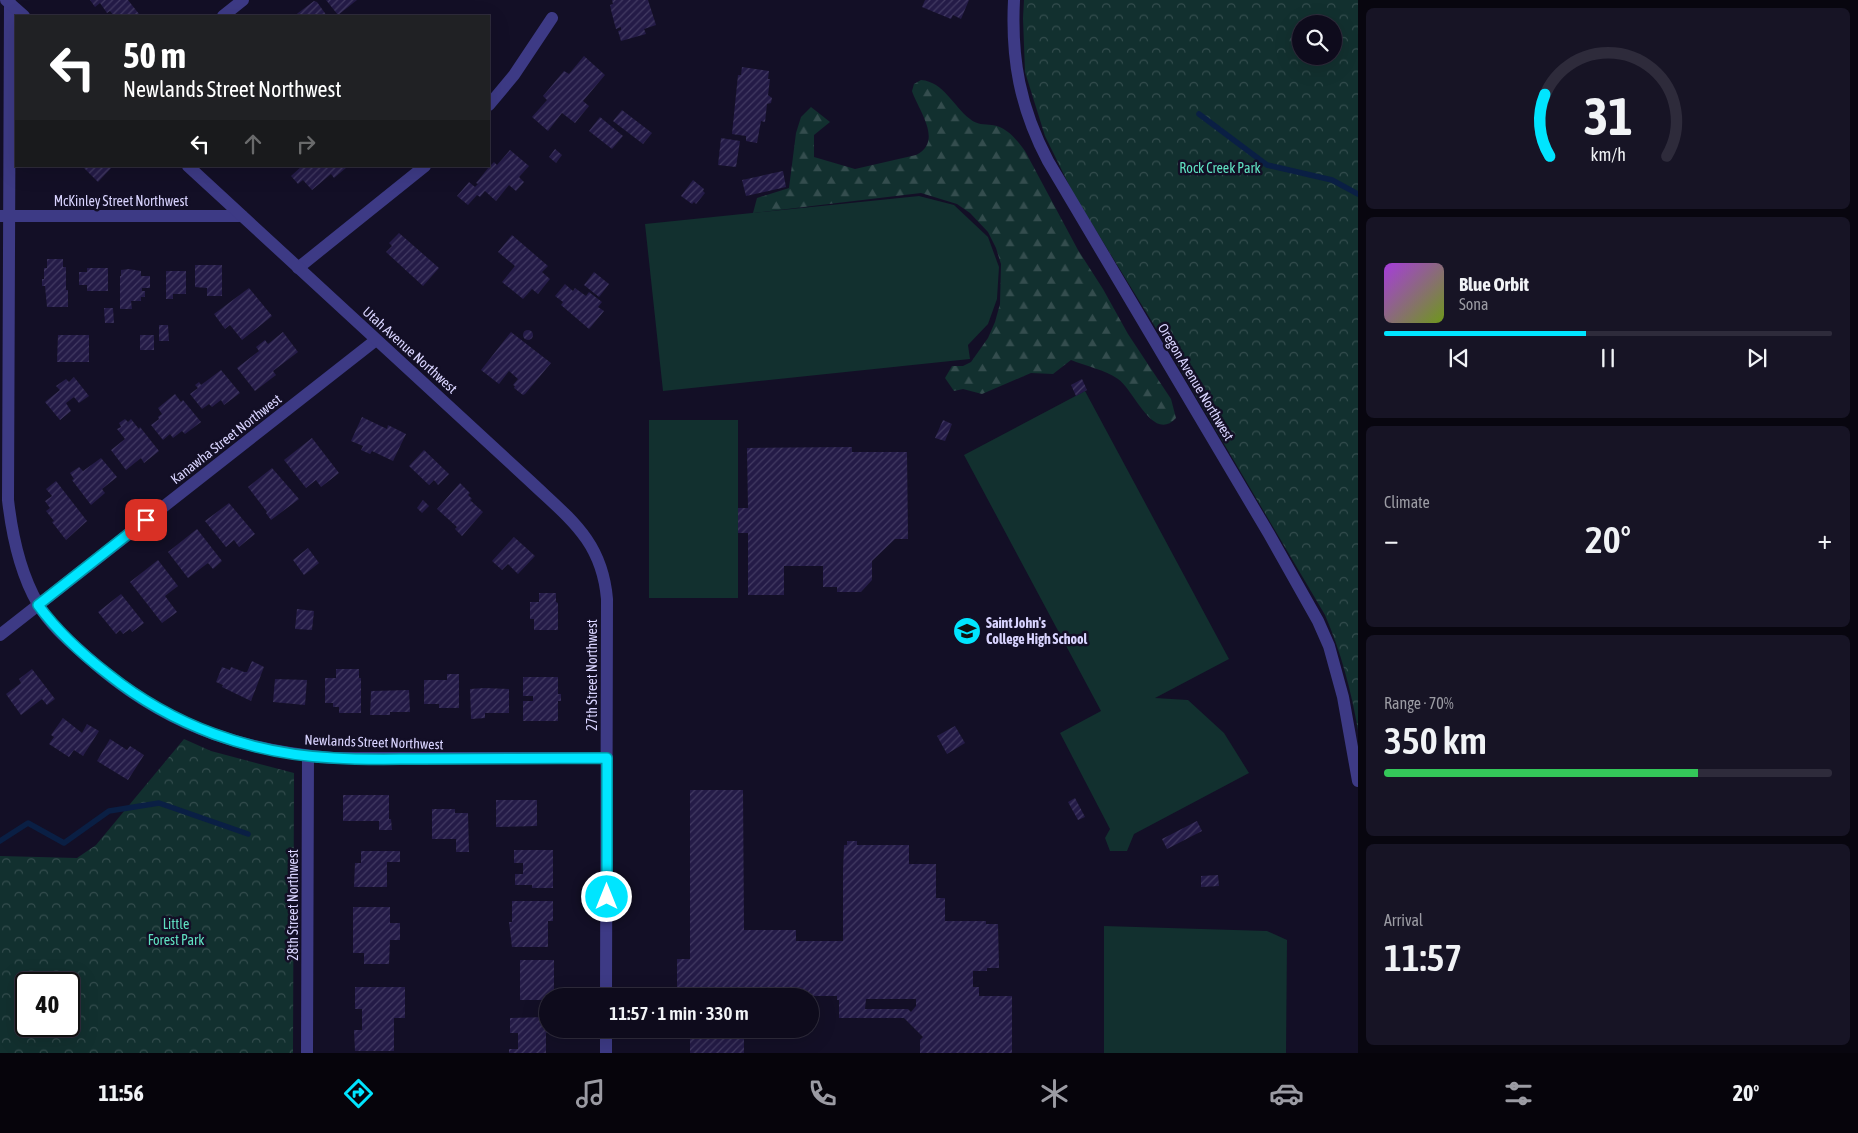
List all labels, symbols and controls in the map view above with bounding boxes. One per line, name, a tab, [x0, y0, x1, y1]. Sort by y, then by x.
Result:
map controls	[1292, 15, 1342, 65]
button: search	[1292, 15, 1342, 65]
icon: left	[40, 35, 105, 100]
text: 50 m	[123, 35, 186, 75]
text: Newlands Street Northwest	[123, 76, 342, 102]
text: 31	[1584, 86, 1632, 146]
icon: left	[186, 130, 214, 158]
icon: ahead	[239, 130, 267, 158]
icon: right	[292, 130, 320, 158]
text: km/h	[1590, 144, 1626, 165]
park label: Rock Creek Park	[1179, 160, 1261, 176]
street label: McKinley Street Northwest	[54, 193, 188, 209]
text: Blue Orbit	[1459, 273, 1529, 295]
text: Sona	[1459, 295, 1488, 313]
street label: Utah Avenue Northwest	[360, 303, 460, 397]
street label: Oregon Avenue Northwest	[1155, 321, 1237, 443]
icon: previous	[1445, 344, 1473, 372]
icon: pause	[1594, 344, 1622, 372]
icon: next	[1743, 344, 1771, 372]
street label: Kanawha Street Northwest	[168, 391, 284, 487]
text: Climate	[1384, 493, 1430, 511]
pin	[125, 499, 167, 541]
icon: arrive	[132, 506, 160, 534]
text: 20°	[1585, 518, 1631, 561]
text: −	[1384, 523, 1399, 555]
text: +	[1817, 523, 1832, 555]
place label: Saint John's College High School	[986, 615, 1088, 647]
school or university icon: Saint John's College High School	[952, 616, 982, 646]
street label: 27th Street Northwest	[584, 619, 600, 731]
text: Range · 70%	[1384, 694, 1454, 712]
text: 350 km	[1384, 719, 1487, 762]
street label: Newlands Street Northwest	[304, 732, 444, 752]
street label: 28th Street Northwest	[285, 849, 301, 961]
position arrow	[580, 870, 632, 922]
text: Arrival	[1384, 911, 1423, 929]
park label: Little Forest Park	[148, 916, 204, 948]
text: 11:57	[1384, 936, 1462, 979]
speed limit sign: 40	[15, 972, 80, 1037]
text: 11:57 · 1 min · 330 m	[609, 1002, 749, 1024]
icon: directions	[341, 1076, 376, 1111]
icon: music	[573, 1076, 608, 1111]
icon: phone	[805, 1076, 840, 1111]
icon: climate	[1037, 1076, 1072, 1111]
icon: car	[1269, 1076, 1304, 1111]
icon: filters	[1501, 1076, 1536, 1111]
text: 11:56	[98, 1080, 144, 1106]
text: 20°	[1733, 1080, 1759, 1106]

